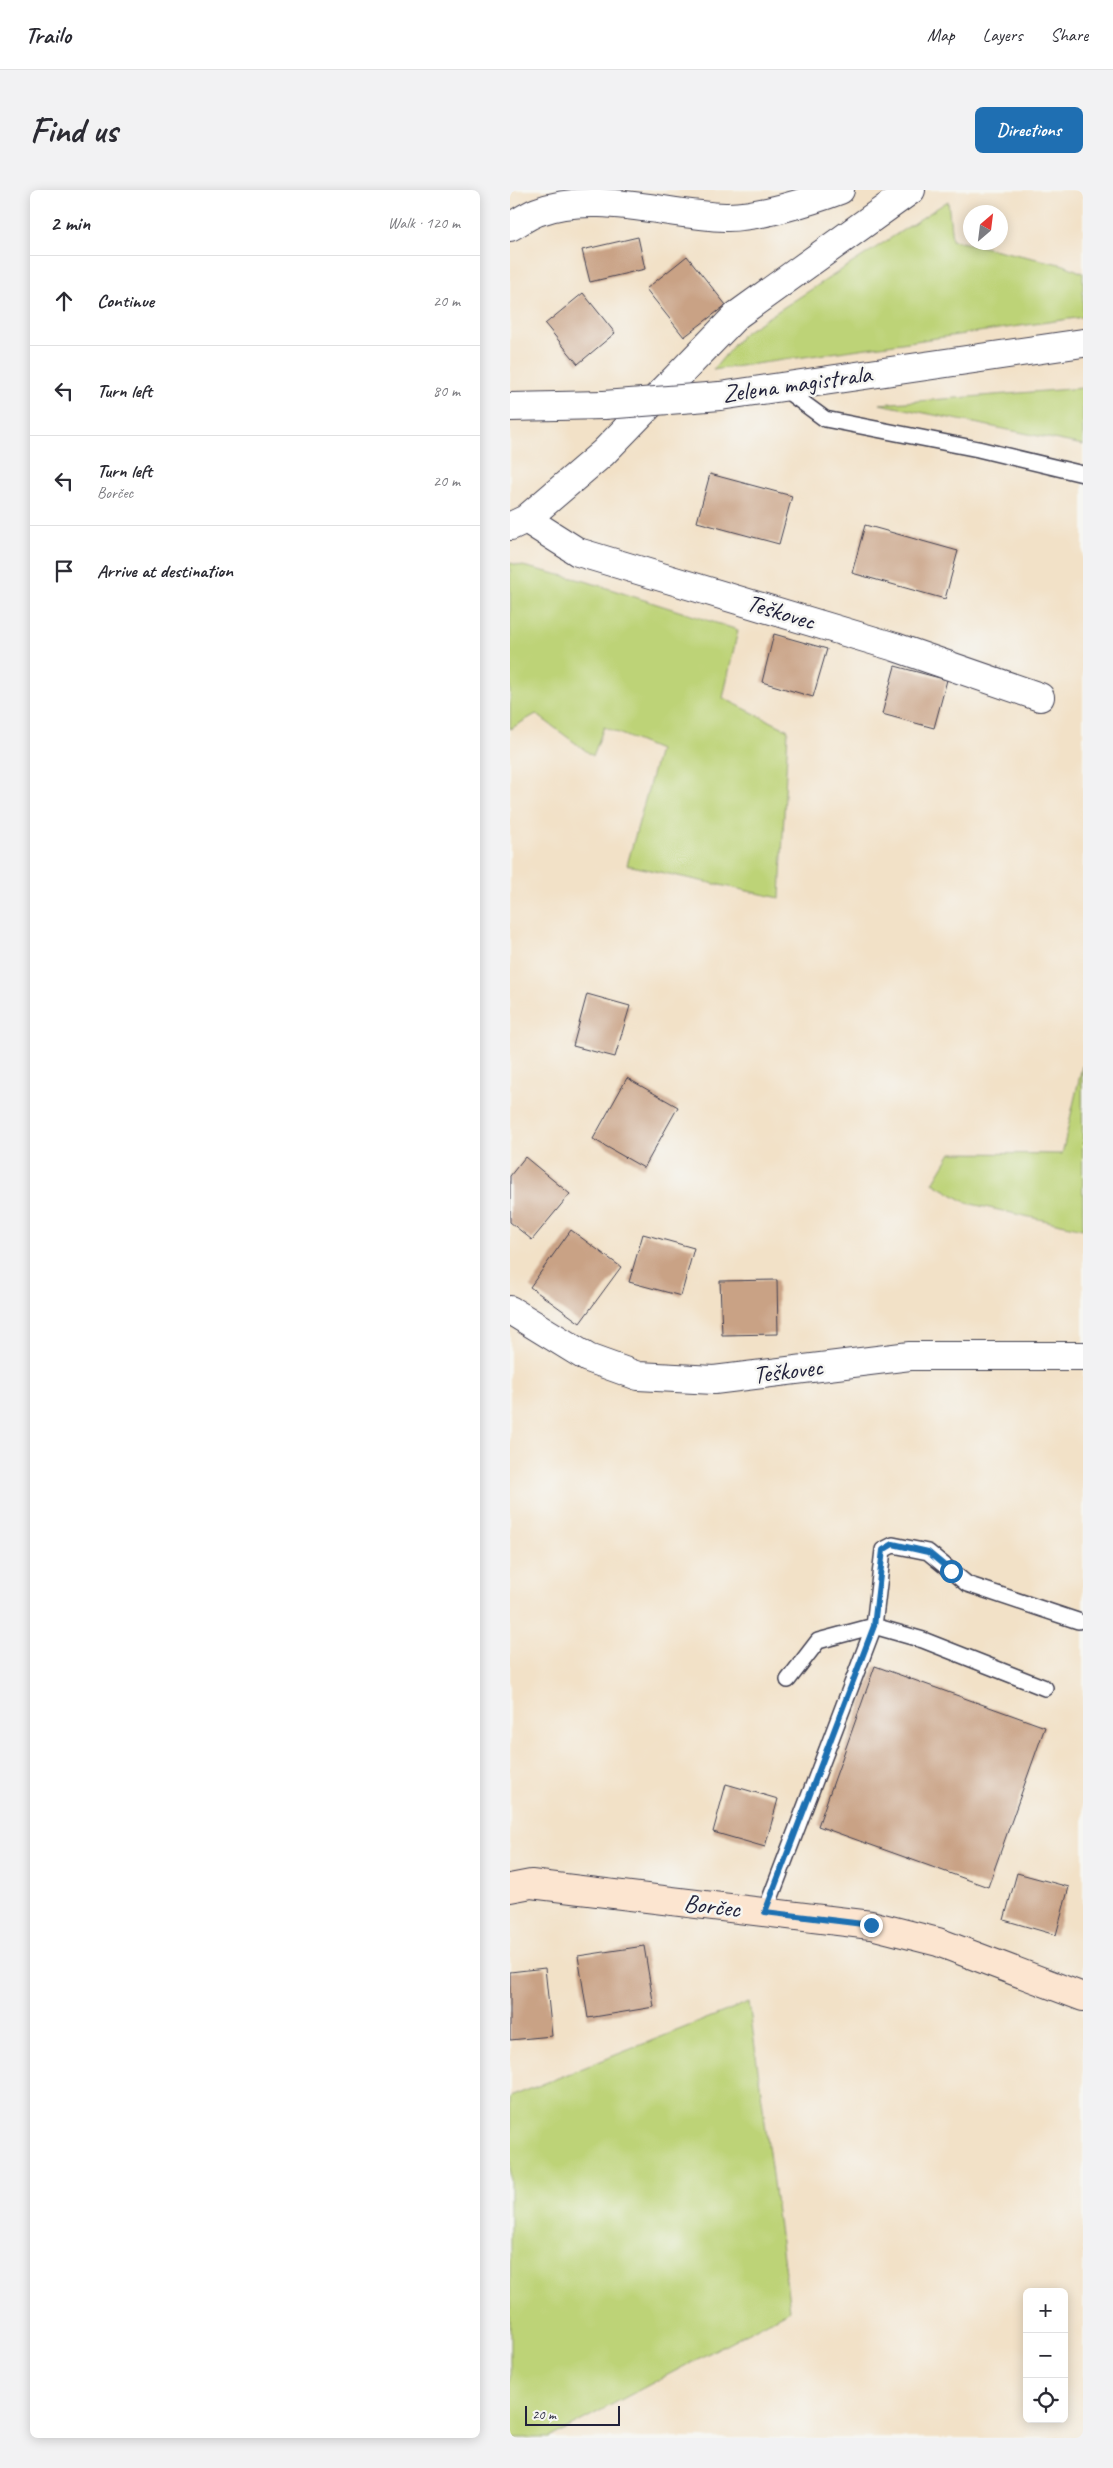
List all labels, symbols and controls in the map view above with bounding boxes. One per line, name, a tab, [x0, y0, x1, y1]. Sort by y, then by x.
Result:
text: Trailo	[25, 20, 71, 50]
text: Map	[927, 24, 955, 46]
text: Layers	[983, 24, 1022, 46]
text: Share	[1050, 24, 1088, 46]
button: Directions	[975, 107, 1083, 153]
text: Find us	[30, 108, 117, 153]
north arrow	[963, 205, 1008, 250]
text: 2 min	[50, 210, 90, 236]
text: Walk · 120 m	[388, 213, 460, 233]
icon: ahead	[50, 287, 78, 315]
text: Continue	[97, 289, 154, 313]
text: 20 m	[433, 291, 460, 311]
street label: Zelena magistrala	[720, 357, 876, 410]
icon: left	[50, 377, 78, 405]
text: Turn left	[97, 379, 152, 403]
text: 80 m	[433, 381, 460, 401]
text: Turn left	[97, 459, 152, 483]
icon: left	[50, 467, 78, 495]
text: 20 m	[433, 471, 460, 491]
text: Borčec	[97, 483, 133, 503]
icon: arrive	[50, 557, 78, 585]
text: Arrive at destination	[97, 559, 233, 583]
street label: Teškovec	[743, 586, 820, 638]
street label: Teškovec	[751, 1351, 825, 1391]
route start	[940, 1560, 963, 1583]
street label: Borčec	[682, 1887, 743, 1925]
route end	[860, 1914, 883, 1937]
map controls	[1023, 2288, 1068, 2423]
button: +	[1023, 2288, 1068, 2333]
button: −	[1023, 2333, 1068, 2378]
button: locate	[1023, 2378, 1068, 2423]
scale bar	[525, 2403, 620, 2426]
text: 20 m	[532, 2406, 556, 2423]

